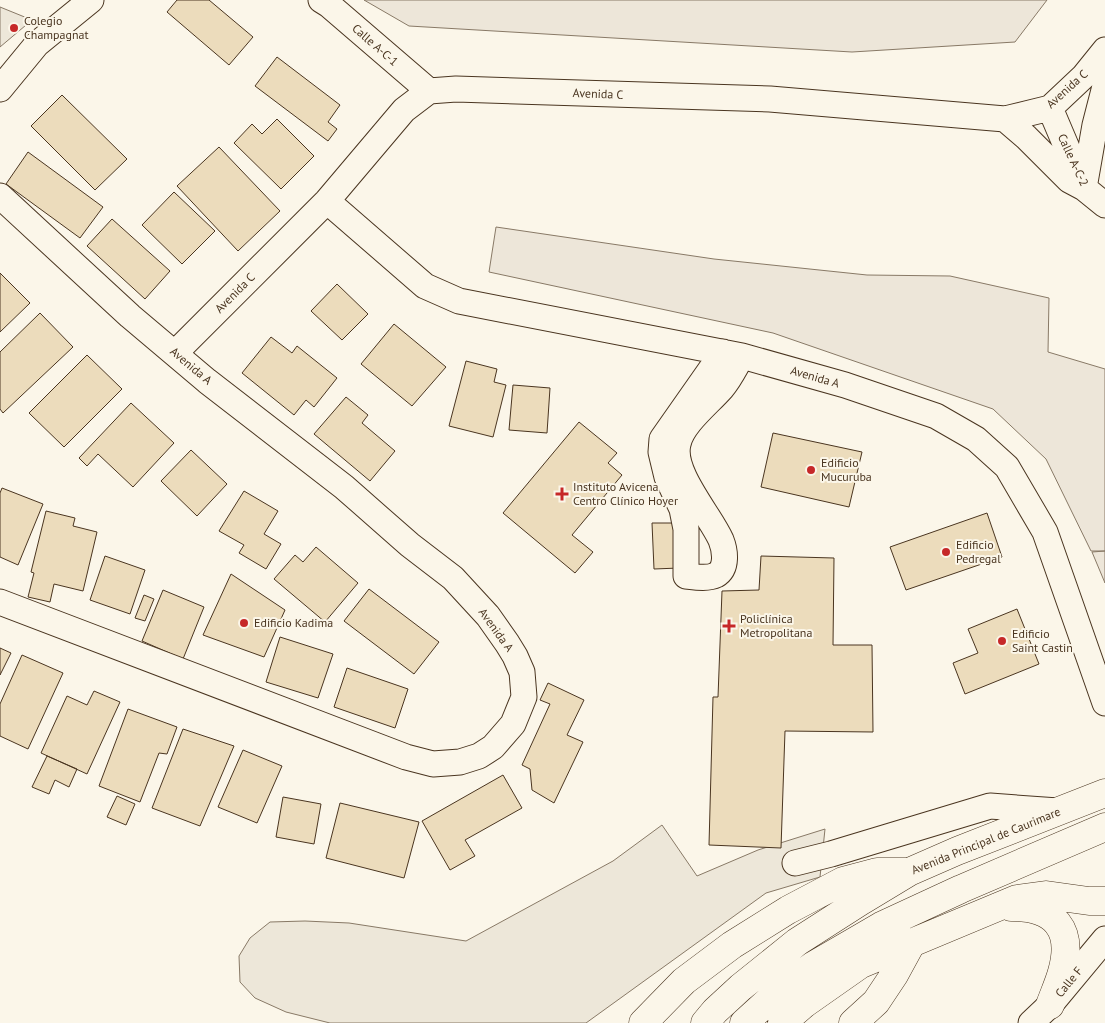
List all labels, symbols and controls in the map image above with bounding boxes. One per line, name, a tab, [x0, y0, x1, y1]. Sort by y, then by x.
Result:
place label: Colegio Champagnat	[24, 13, 89, 42]
street label: Calle A-C-1	[349, 21, 401, 69]
marker: Colegio Champagnat	[8, 22, 20, 34]
street label: Avenida C	[1043, 66, 1091, 111]
street label: Avenida C	[572, 85, 624, 102]
street label: Calle A-C-2	[1055, 131, 1092, 188]
street label: Avenida C	[211, 269, 258, 316]
street label: Avenida A	[167, 344, 215, 388]
street label: Avenida A	[789, 362, 841, 391]
place label: Edificio Mucuruba	[821, 455, 872, 484]
marker: Edificio Mucuruba	[805, 464, 817, 476]
place label: Instituto Avicena Centro Clínico Hoyer	[573, 479, 678, 508]
marker: Instituto Avicena Centro Clínico Hoyer	[555, 487, 569, 501]
place label: Edificio Pedregal	[956, 537, 1001, 566]
marker: Edificio Pedregal	[940, 546, 952, 558]
street label: Avenida A	[476, 605, 517, 654]
place label: Policlínica Metropolitana	[740, 611, 812, 640]
place label: Edificio Kadima	[254, 615, 333, 630]
marker: Edificio Kadima	[238, 617, 250, 629]
marker: Policlínica Metropolitana	[722, 619, 736, 633]
place label: Edificio Saint Castin	[1012, 626, 1073, 655]
marker: Edificio Saint Castin	[996, 635, 1008, 647]
street label: Avenida Principal de Caurimare	[909, 804, 1063, 877]
street label: Calle F	[1052, 963, 1085, 1000]

